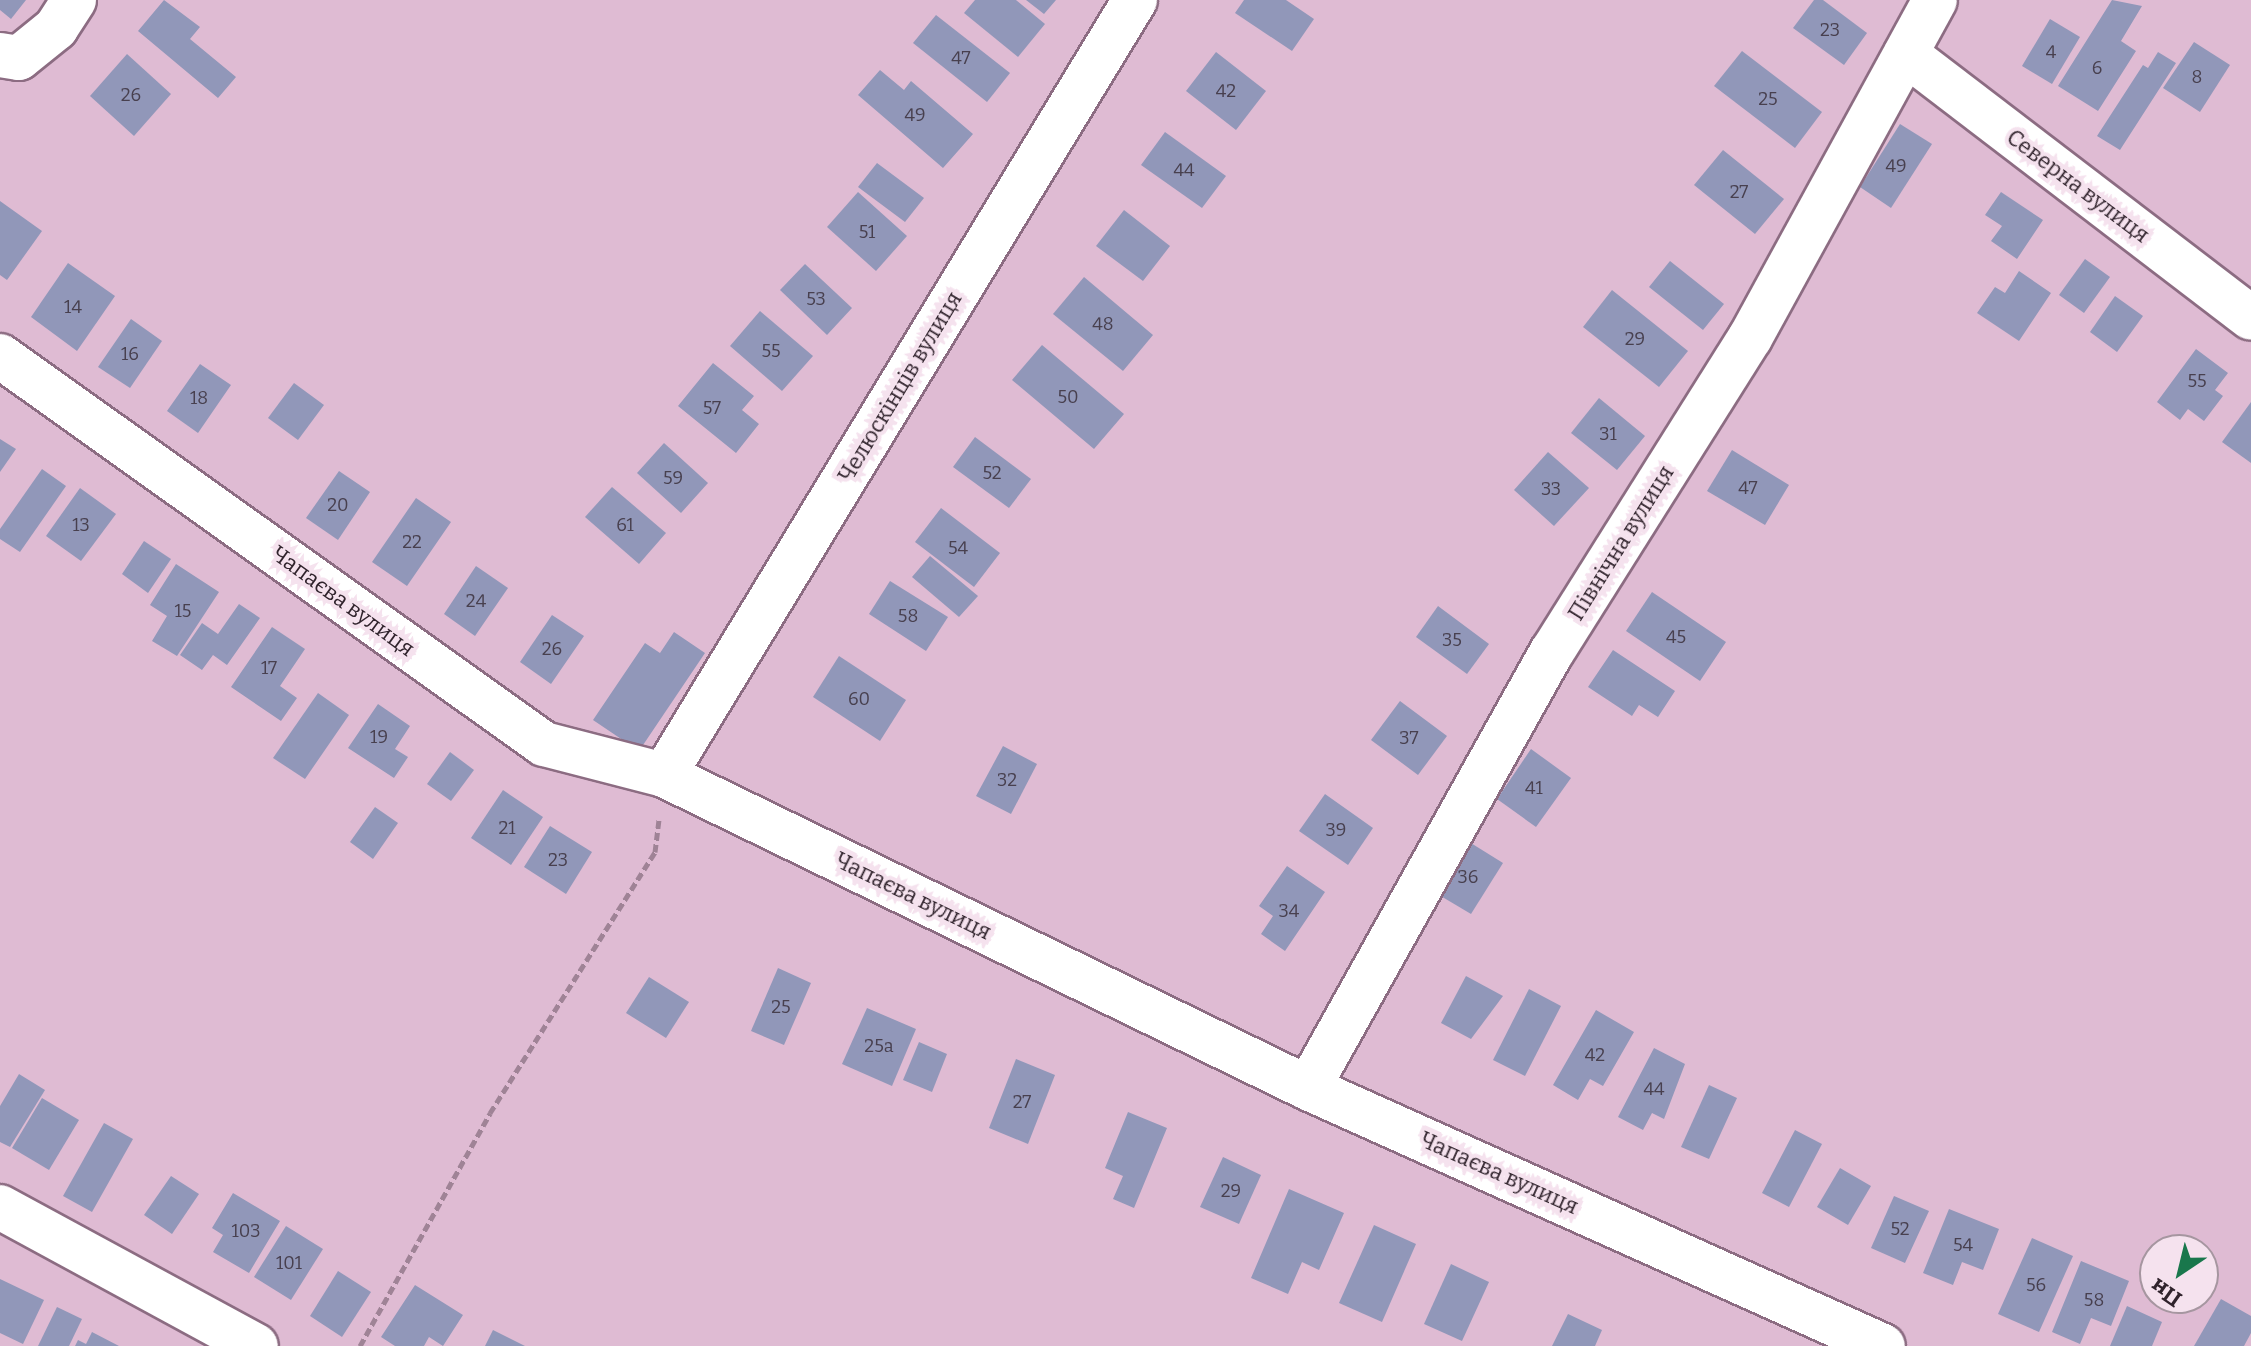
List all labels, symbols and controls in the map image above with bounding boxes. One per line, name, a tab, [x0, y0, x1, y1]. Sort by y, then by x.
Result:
house number: 23	[1820, 19, 1840, 41]
house number: 4	[2046, 41, 2056, 63]
house number: 47	[951, 47, 971, 69]
house number: 6	[2092, 57, 2102, 79]
house number: 8	[2192, 66, 2202, 88]
house number: 42	[1216, 80, 1236, 102]
house number: 26	[121, 84, 141, 106]
house number: 25	[1758, 88, 1778, 110]
house number: 49	[904, 104, 926, 126]
street label: Северна вулиця	[2002, 124, 2154, 248]
house number: 49	[1885, 155, 1907, 177]
house number: 44	[1173, 159, 1195, 181]
house number: 27	[1730, 181, 1748, 203]
house number: 51	[859, 221, 875, 243]
street label: Челюскінців вулиця	[833, 287, 967, 487]
house number: 53	[806, 288, 826, 310]
house number: 14	[64, 296, 82, 318]
house number: 48	[1092, 313, 1114, 335]
house number: 29	[1625, 328, 1645, 350]
house number: 55	[761, 340, 781, 362]
house number: 16	[121, 343, 139, 365]
house number: 55	[2187, 370, 2207, 392]
house number: 50	[1057, 386, 1079, 408]
house number: 18	[190, 387, 208, 409]
house number: 57	[703, 397, 721, 419]
house number: 31	[1599, 423, 1617, 445]
street label: Північна вулиця	[1563, 461, 1679, 625]
house number: 52	[982, 462, 1002, 484]
house number: 59	[663, 467, 683, 489]
house number: 47	[1738, 477, 1758, 499]
house number: 33	[1541, 478, 1561, 500]
house number: 20	[327, 494, 349, 516]
house number: 13	[72, 514, 90, 536]
house number: 61	[616, 514, 634, 536]
house number: 22	[402, 531, 422, 553]
house number: 54	[948, 537, 968, 559]
street label: Чапаєва вулиця	[266, 540, 420, 662]
house number: 24	[466, 590, 486, 612]
house number: 15	[175, 600, 191, 622]
house number: 58	[898, 605, 918, 627]
house number: 45	[1666, 626, 1686, 648]
house number: 35	[1442, 629, 1462, 651]
house number: 26	[542, 638, 562, 660]
house number: 17	[261, 657, 277, 679]
house number: 60	[848, 688, 870, 710]
house number: 19	[370, 726, 388, 748]
house number: 37	[1399, 727, 1419, 749]
house number: 32	[997, 769, 1017, 791]
house number: 41	[1525, 777, 1543, 799]
house number: 21	[498, 817, 516, 839]
house number: 39	[1326, 819, 1346, 841]
street label: Чапаєва вулиця	[831, 847, 995, 945]
house number: 23	[548, 849, 568, 871]
house number: 36	[1458, 866, 1478, 888]
house number: 34	[1279, 900, 1299, 922]
house number: 25	[771, 996, 791, 1018]
house number: 25а	[864, 1035, 894, 1057]
house number: 42	[1585, 1044, 1605, 1066]
house number: 44	[1643, 1078, 1665, 1100]
house number: 27	[1013, 1091, 1031, 1113]
street label: Чапаєва вулиця	[1416, 1126, 1582, 1220]
house number: 29	[1221, 1180, 1241, 1202]
house number: 52	[1890, 1218, 1910, 1240]
house number: 103	[231, 1220, 261, 1242]
house number: 54	[1953, 1234, 1973, 1256]
north arrow	[2139, 1234, 2219, 1314]
house number: 101	[276, 1252, 302, 1274]
text: Пн	[2145, 1272, 2187, 1313]
house number: 56	[2026, 1274, 2046, 1296]
house number: 58	[2084, 1289, 2104, 1311]

